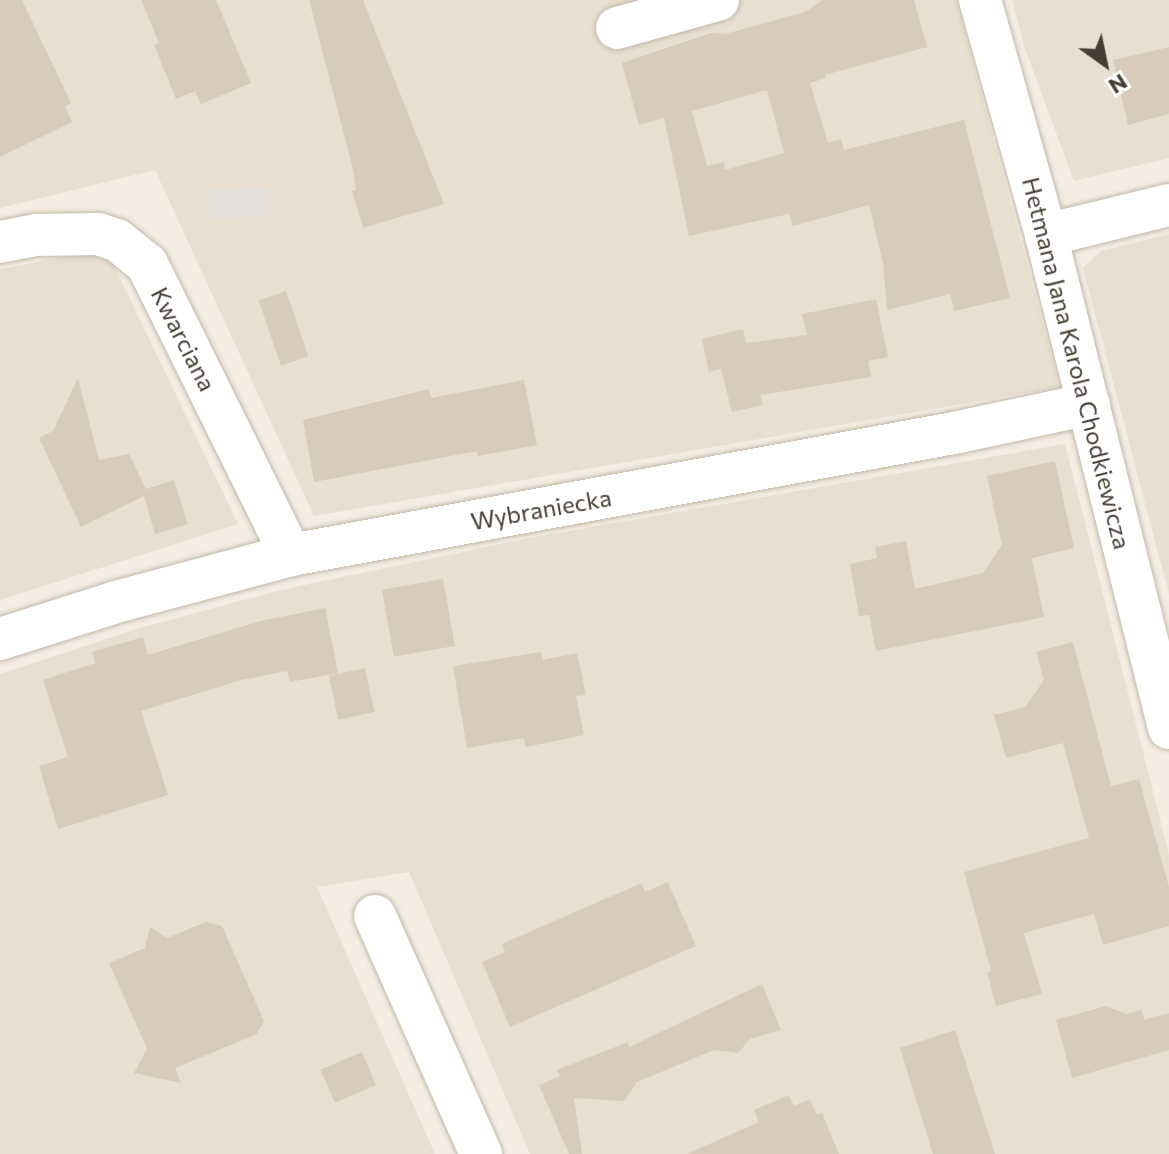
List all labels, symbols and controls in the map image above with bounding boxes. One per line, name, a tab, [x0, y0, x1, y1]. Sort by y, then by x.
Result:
north arrow	[1065, 24, 1145, 104]
text: N	[1104, 69, 1133, 100]
street label: Hetmana Jana Karola Chodkiewicza	[1017, 174, 1137, 552]
street label: Kwarciana	[146, 282, 222, 396]
street label: Wybraniecka	[468, 482, 614, 536]

